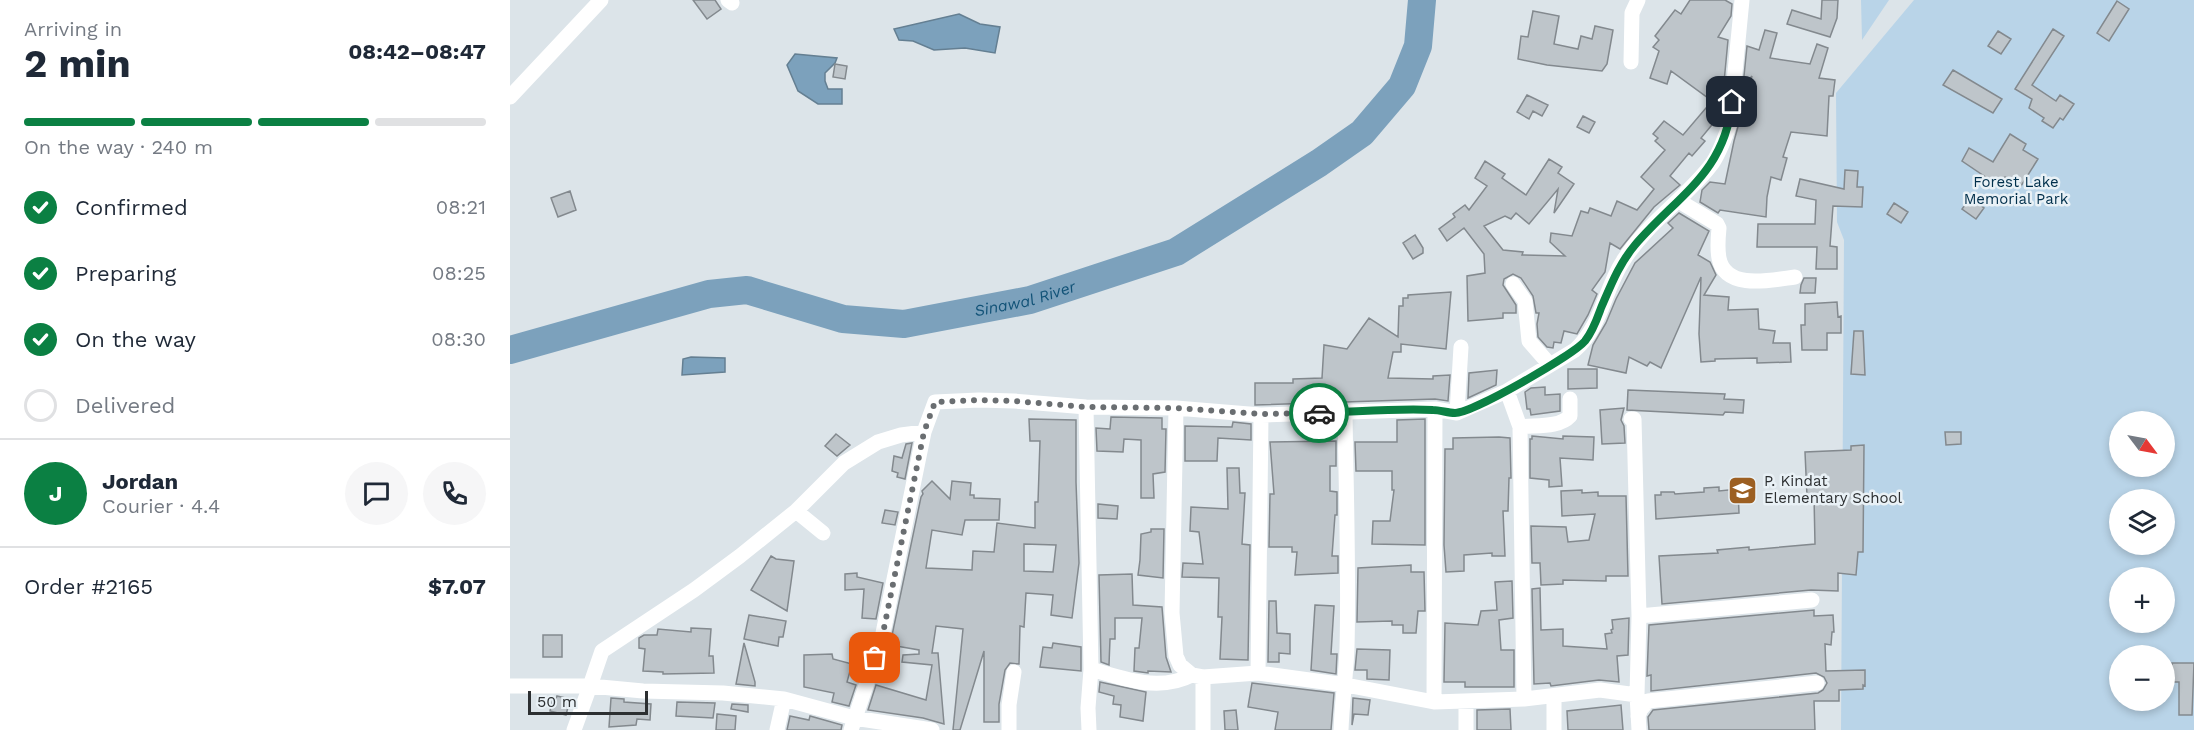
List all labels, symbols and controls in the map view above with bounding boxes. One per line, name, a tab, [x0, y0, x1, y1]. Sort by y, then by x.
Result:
text: Arriving in	[24, 17, 122, 41]
text: 08:42–08:47	[348, 39, 486, 64]
text: 2 min	[24, 41, 131, 86]
pin	[1706, 76, 1757, 127]
icon: home	[1715, 85, 1748, 118]
text: On the way · 240 m	[24, 135, 213, 159]
park label: Forest Lake Memorial Park	[1964, 173, 2069, 208]
icon: check	[24, 191, 57, 224]
text: Confirmed	[75, 195, 188, 220]
text: 08:21	[436, 195, 486, 219]
icon: check	[24, 257, 57, 290]
text: Preparing	[75, 261, 176, 286]
text: 08:25	[432, 261, 486, 285]
water label: Sinawal River	[973, 276, 1079, 320]
icon: check	[24, 323, 57, 356]
text: On the way	[75, 327, 196, 352]
text: 08:30	[431, 327, 486, 351]
courier	[1289, 383, 1349, 443]
text: Delivered	[75, 393, 175, 418]
icon: car	[1303, 397, 1336, 430]
north arrow	[2109, 411, 2175, 477]
map controls	[2109, 411, 2175, 711]
button: chat	[345, 462, 408, 525]
button: phone	[423, 462, 486, 525]
text: Jordan	[102, 469, 178, 494]
place label: P. Kindat Elementary School	[1764, 472, 1903, 507]
school or university icon: P. Kindat Elementary School	[1727, 474, 1759, 506]
text: J	[49, 481, 62, 506]
button: layers	[2109, 489, 2175, 555]
text: Courier · 4.4	[102, 494, 220, 518]
button: +	[2109, 567, 2175, 633]
text: Order #2165	[24, 574, 153, 599]
text: $7.07	[428, 574, 486, 599]
pin	[849, 632, 900, 683]
icon: bag	[858, 641, 891, 674]
button: −	[2109, 645, 2175, 711]
scale bar	[528, 688, 648, 716]
text: 50 m	[537, 692, 577, 711]

